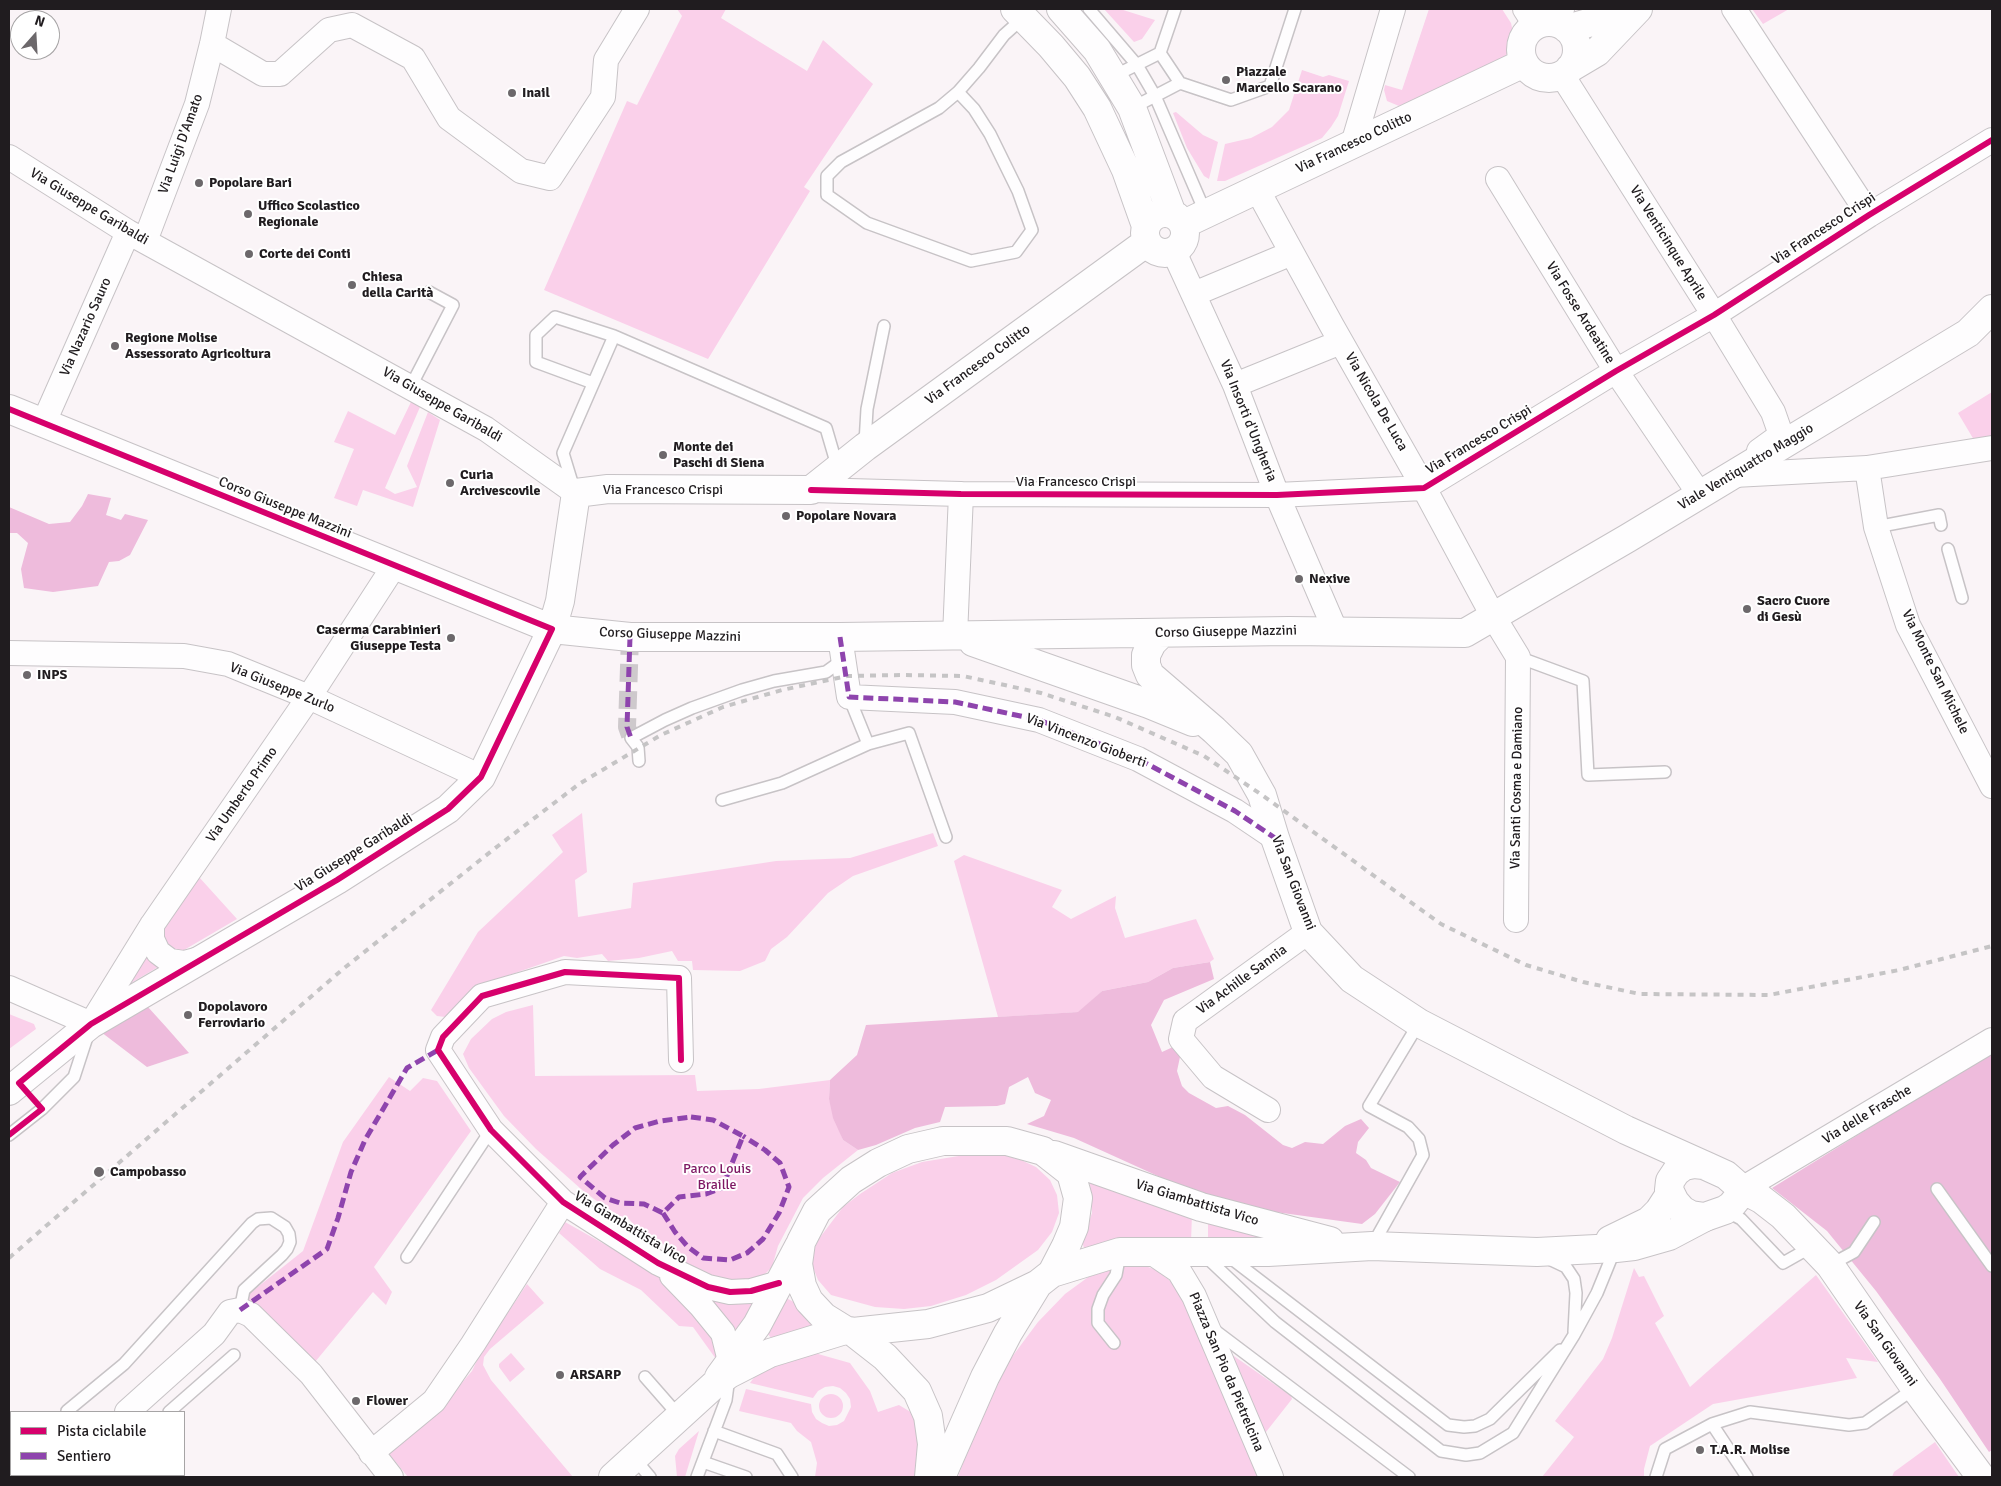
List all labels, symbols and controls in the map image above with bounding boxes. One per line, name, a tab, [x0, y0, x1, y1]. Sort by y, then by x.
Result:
north arrow	[10, 10, 60, 60]
text: N	[32, 12, 47, 31]
place label: Piazzale Marcello Scarano	[1236, 64, 1342, 96]
marker: Piazzale Marcello Scarano	[1220, 74, 1232, 86]
place label: Inail	[522, 85, 550, 101]
marker: Inail	[506, 87, 518, 99]
street label: Via Luigi D'Amato	[155, 92, 207, 196]
street label: Via Francesco Colitto	[1294, 109, 1414, 177]
street label: Via Giuseppe Garibaldi	[27, 165, 151, 249]
place label: Popolare Bari	[209, 175, 292, 191]
marker: Popolare Bari	[193, 177, 205, 189]
street label: Via Venticinque Aprile	[1626, 182, 1710, 304]
street label: Via Francesco Crispi	[1769, 189, 1879, 269]
place label: Uffico Scolastico Regionale	[258, 198, 360, 230]
marker: Uffico Scolastico Regionale	[242, 208, 254, 220]
place label: Corte dei Conti	[259, 246, 351, 262]
marker: Corte dei Conti	[243, 248, 255, 260]
street label: Via Fosse Ardeatine	[1542, 259, 1618, 367]
place label: Chiesa della Carità	[362, 269, 433, 302]
street label: Via Nazario Sauro	[57, 275, 115, 379]
marker: Chiesa della Carità	[346, 279, 358, 291]
street label: Via Francesco Colitto	[922, 321, 1034, 409]
place label: Regione Molise Assessorato Agricoltura	[125, 330, 271, 362]
marker: Regione Molise Assessorato Agricoltura	[109, 340, 121, 352]
street label: Via Nicola De Luca	[1341, 350, 1411, 454]
street label: Via Insorti d'Ungheria	[1216, 358, 1280, 484]
street label: Via Giuseppe Garibaldi	[379, 364, 505, 446]
street label: Via Francesco Crispi	[1423, 402, 1535, 478]
street label: Viale Ventiquattro Maggio	[1675, 420, 1817, 514]
place label: Monte dei Paschi di Siena	[673, 439, 764, 472]
marker: Monte dei Paschi di Siena	[657, 449, 669, 461]
place label: Curia Arcivescovile	[460, 467, 540, 500]
street label: Corso Giuseppe Mazzini	[216, 474, 354, 542]
street label: Via Francesco Crispi	[1016, 474, 1136, 490]
marker: Curia Arcivescovile	[444, 477, 456, 489]
street label: Via Francesco Crispi	[603, 482, 723, 498]
place label: Popolare Novara	[796, 508, 896, 524]
marker: Popolare Novara	[780, 510, 792, 522]
place label: Nexive	[1309, 571, 1350, 587]
marker: Nexive	[1293, 573, 1305, 585]
place label: Sacro Cuore di Gesù	[1757, 593, 1830, 626]
marker: Sacro Cuore di Gesù	[1741, 603, 1753, 615]
street label: Via Monte San Michele	[1898, 607, 1972, 737]
place label: Caserma Carabinieri Giuseppe Testa	[316, 622, 441, 654]
street label: Corso Giuseppe Mazzini	[1155, 622, 1297, 642]
street label: Corso Giuseppe Mazzini	[599, 624, 741, 646]
marker: Caserma Carabinieri Giuseppe Testa	[445, 632, 457, 644]
street label: Via Giuseppe Zurlo	[227, 659, 337, 717]
place label: INPS	[37, 667, 67, 683]
marker: INPS	[21, 669, 33, 681]
street label: Via Santi Cosma e Damiano	[1507, 707, 1527, 869]
street label: Via Vincenzo Gioberti	[1023, 710, 1149, 772]
street label: Via Umberto Primo	[203, 744, 281, 846]
street label: Via Giuseppe Garibaldi	[292, 810, 416, 896]
street label: Via San Giovanni	[1267, 833, 1319, 933]
street label: Via Achille Sannia	[1194, 942, 1290, 1018]
place label: Dopolavoro Ferroviario	[198, 999, 267, 1032]
marker: Dopolavoro Ferroviario	[182, 1009, 194, 1021]
street label: Via delle Frasche	[1819, 1082, 1915, 1148]
park label: Parco Louis Braille	[683, 1161, 751, 1194]
place label: Campobasso	[110, 1164, 186, 1180]
marker: Campobasso	[92, 1165, 106, 1179]
street label: Via Giambattista Vico	[1133, 1176, 1261, 1230]
street label: Via Giambattista Vico	[571, 1188, 689, 1268]
street label: Piazza San Pio da Pietrelcina	[1185, 1290, 1267, 1454]
street label: Via San Giovanni	[1849, 1298, 1921, 1390]
place label: ARSARP	[570, 1367, 621, 1383]
marker: ARSARP	[554, 1369, 566, 1381]
place label: Flower	[366, 1393, 408, 1409]
marker: Flower	[350, 1395, 362, 1407]
legend	[10, 1411, 185, 1476]
text: Pista ciclabile	[57, 1422, 146, 1440]
place label: T.A.R. Molise	[1710, 1442, 1790, 1458]
marker: T.A.R. Molise	[1694, 1444, 1706, 1456]
text: Sentiero	[57, 1447, 111, 1465]

